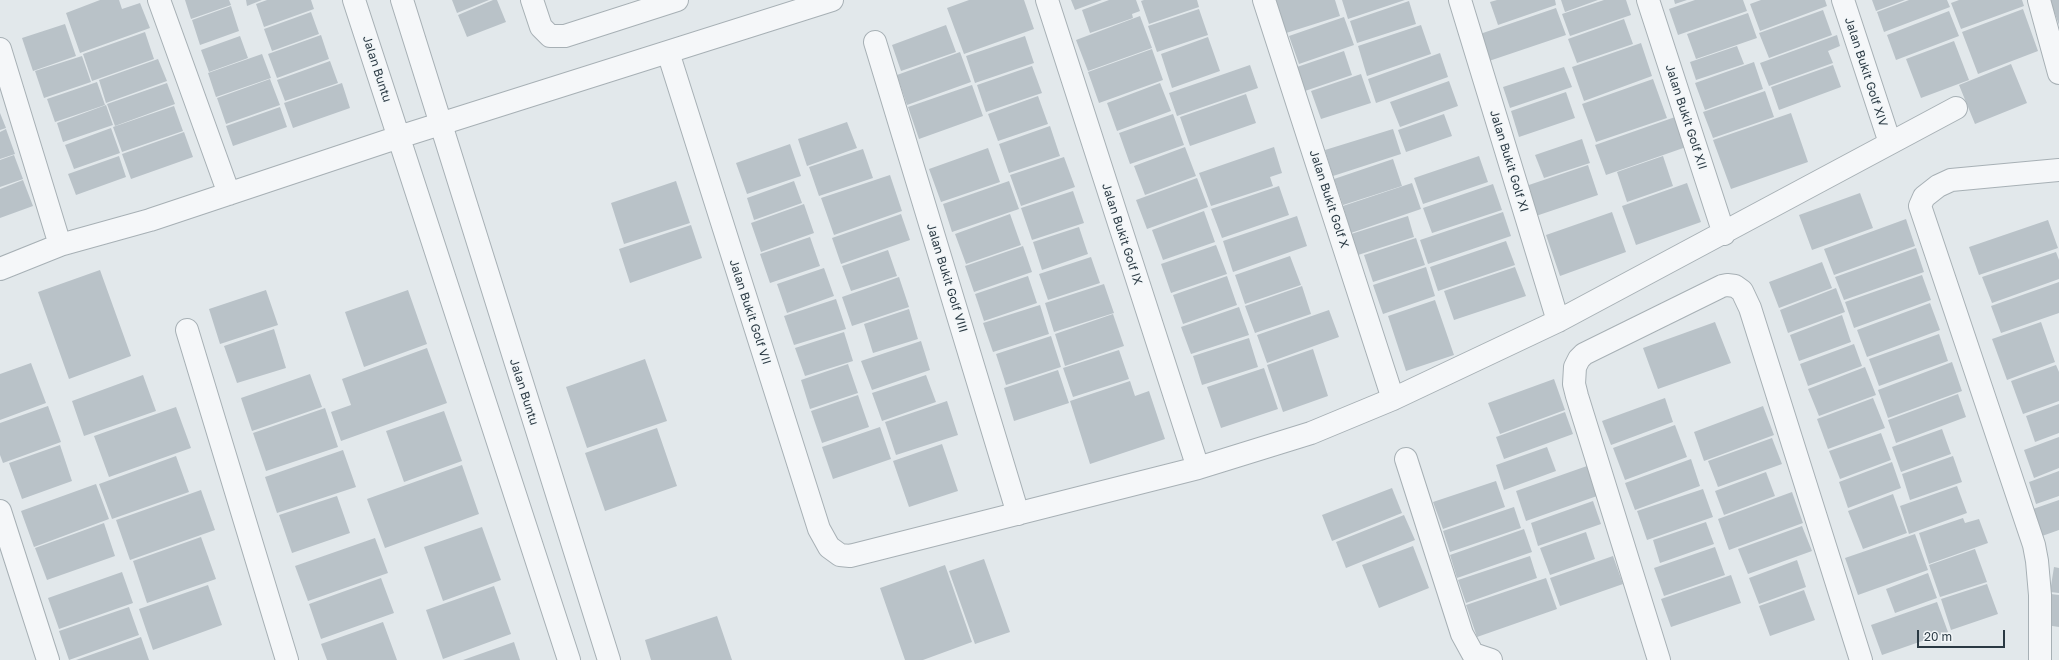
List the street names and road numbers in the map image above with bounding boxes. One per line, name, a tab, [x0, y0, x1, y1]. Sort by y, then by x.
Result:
street label: Jalan Bukit Golf XIV	[1842, 16, 1890, 128]
street label: Jalan Buntu	[359, 34, 395, 104]
street label: Jalan Bukit Golf XII	[1662, 63, 1710, 171]
street label: Jalan Bukit Golf XI	[1487, 108, 1531, 214]
street label: Jalan Bukit Golf X	[1306, 148, 1352, 250]
street label: Jalan Bukit Golf IX	[1099, 181, 1145, 287]
street label: Jalan Bukit Golf VIII	[924, 222, 970, 334]
street label: Jalan Bukit Golf VII	[726, 258, 774, 366]
street label: Jalan Buntu	[506, 357, 542, 427]

